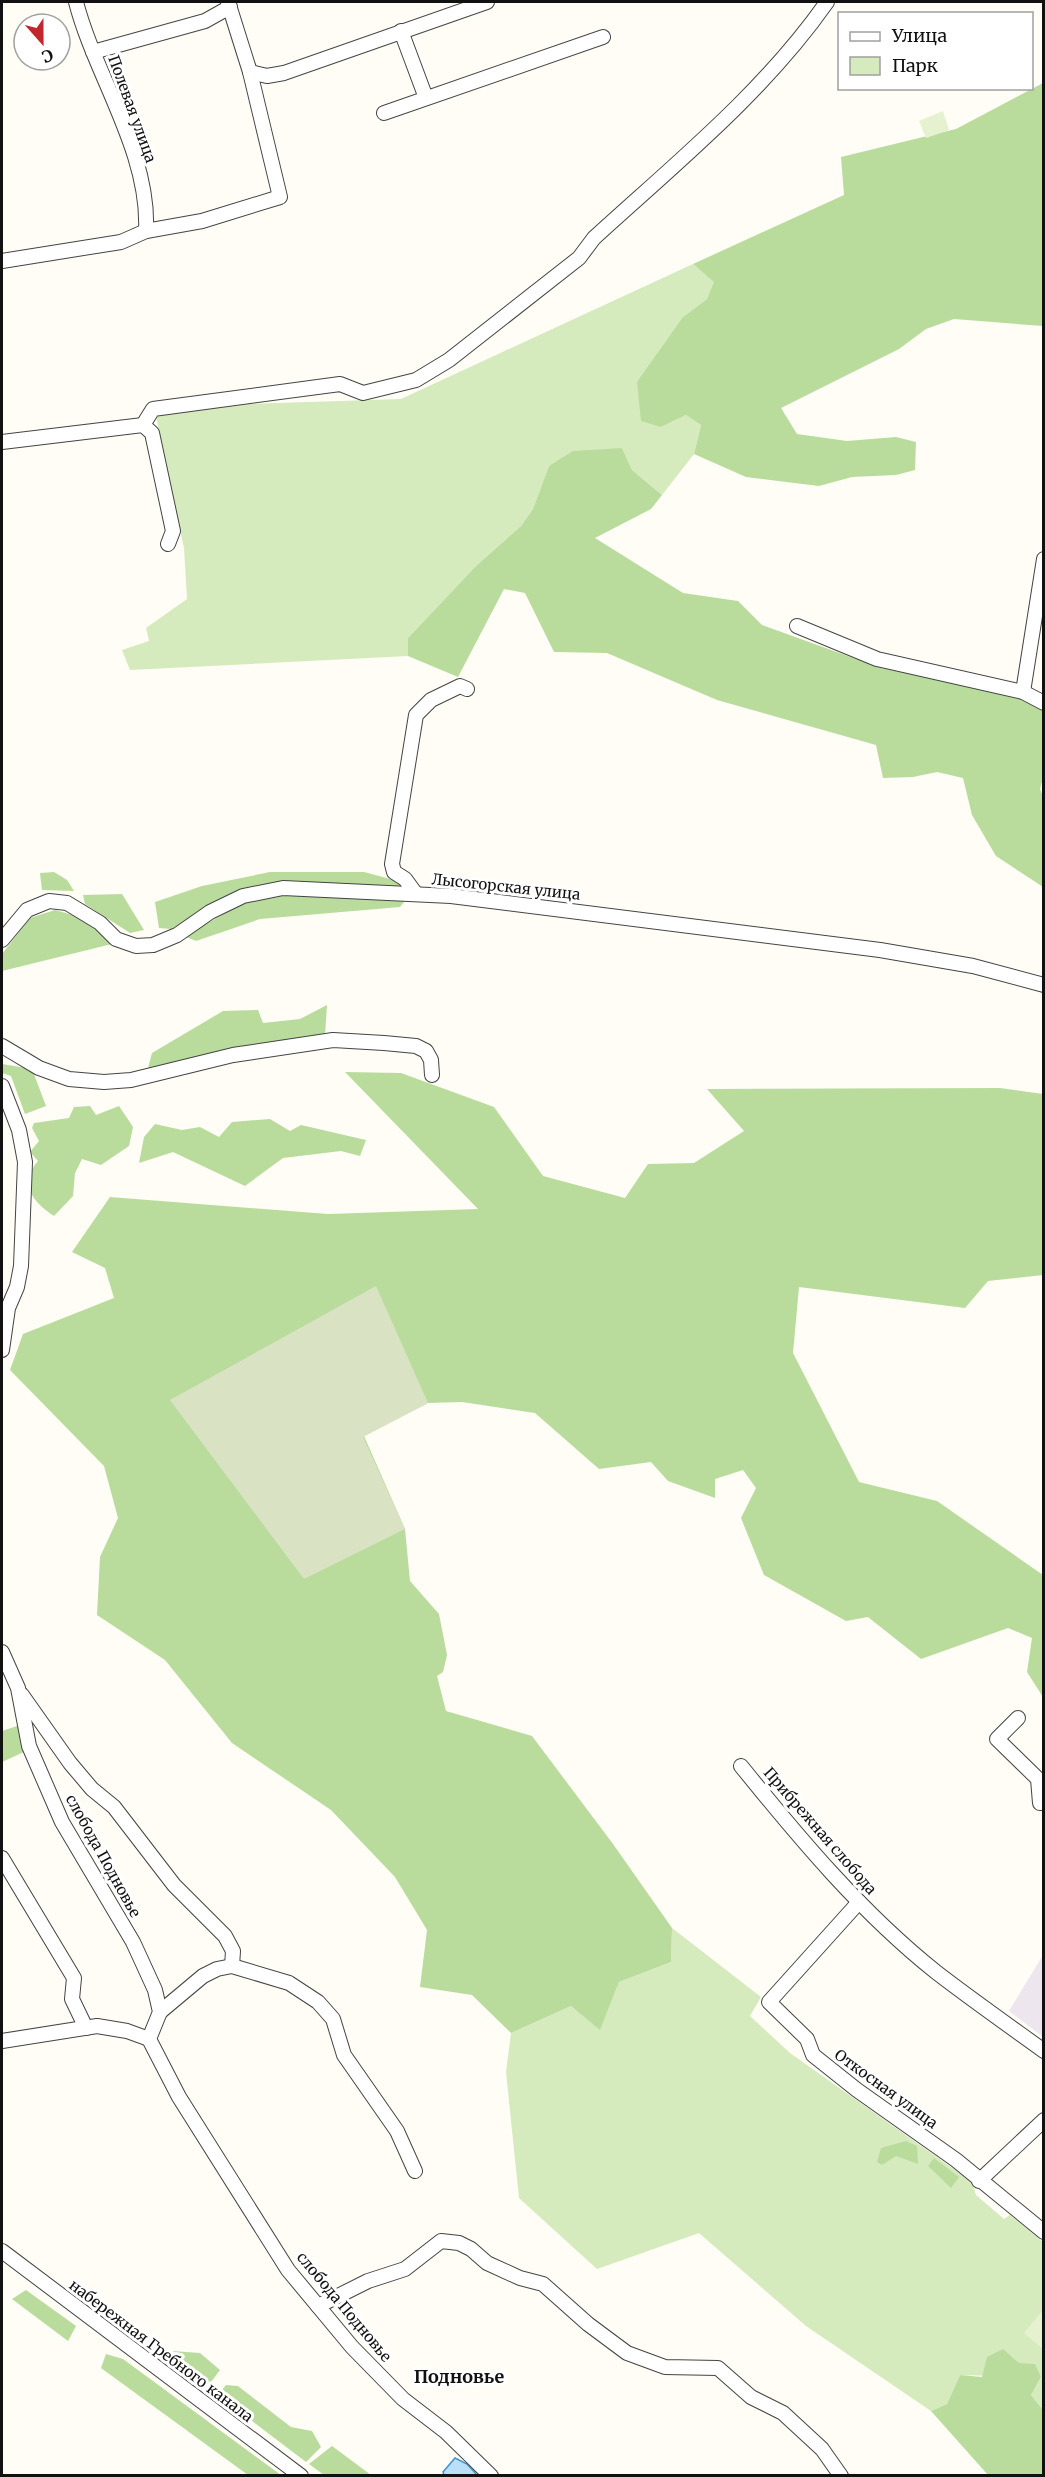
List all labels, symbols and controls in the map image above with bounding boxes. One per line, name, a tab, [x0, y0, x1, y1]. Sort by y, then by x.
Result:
north arrow	[12, 12, 72, 72]
legend	[838, 12, 1033, 90]
text: Улица	[891, 24, 947, 47]
text: С	[39, 45, 56, 67]
street label: Полевая улица	[104, 53, 161, 165]
text: Парк	[892, 54, 938, 77]
street label: Лысогорская улица	[431, 869, 581, 904]
street label: Прибрежная слобода	[760, 1763, 881, 1898]
street label: слобода Подновье	[62, 1791, 145, 1921]
street label: Откосная улица	[831, 2045, 942, 2132]
street label: слобода Подновье	[293, 2248, 396, 2366]
street label: набережная Гребного канала	[66, 2275, 257, 2426]
district label: Подновье	[414, 2365, 504, 2388]

